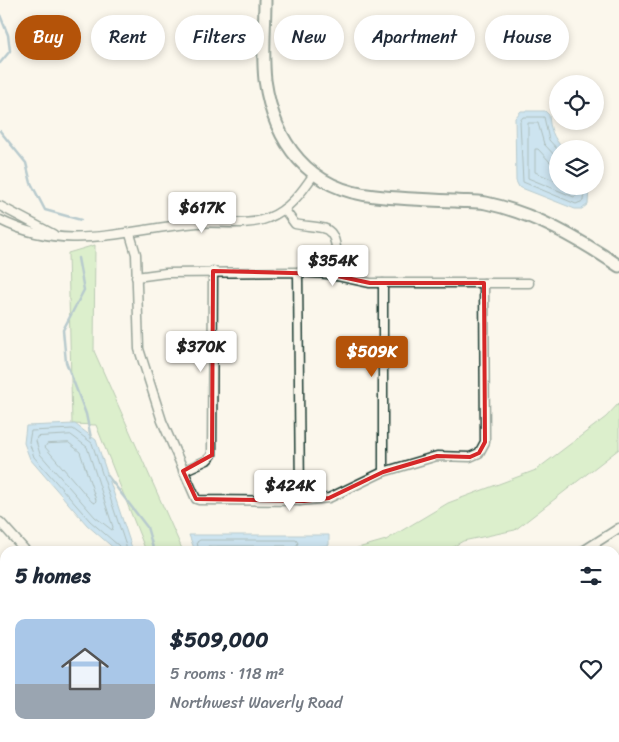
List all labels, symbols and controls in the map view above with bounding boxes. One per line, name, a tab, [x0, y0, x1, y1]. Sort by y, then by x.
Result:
chip: Buy	[15, 15, 81, 60]
chip: Rent	[91, 15, 165, 60]
chip: Filters	[175, 15, 264, 60]
chip: New	[274, 15, 344, 60]
chip: Apartment	[354, 15, 475, 60]
chip: House	[485, 15, 569, 60]
map controls	[549, 75, 604, 195]
button: locate	[549, 75, 604, 130]
button: layers	[549, 140, 604, 195]
pin: $617K	[167, 192, 237, 234]
text: $617K	[179, 193, 225, 222]
pin: $354K	[298, 244, 368, 287]
text: $354K	[308, 246, 358, 275]
pin: $370K	[166, 330, 236, 373]
text: $370K	[177, 332, 225, 361]
pin: $509K	[337, 336, 407, 378]
text: $509K	[347, 337, 397, 366]
pin: $424K	[255, 470, 325, 512]
text: $424K	[265, 471, 315, 500]
text: 5 homes	[15, 557, 91, 595]
icon: filters	[577, 562, 605, 590]
text: $509,000	[170, 621, 269, 659]
icon: home	[55, 639, 115, 699]
icon: heart	[577, 655, 605, 683]
text: 5 rooms · 118 m²	[170, 659, 284, 688]
text: Northwest Waverly Road	[170, 688, 342, 717]

